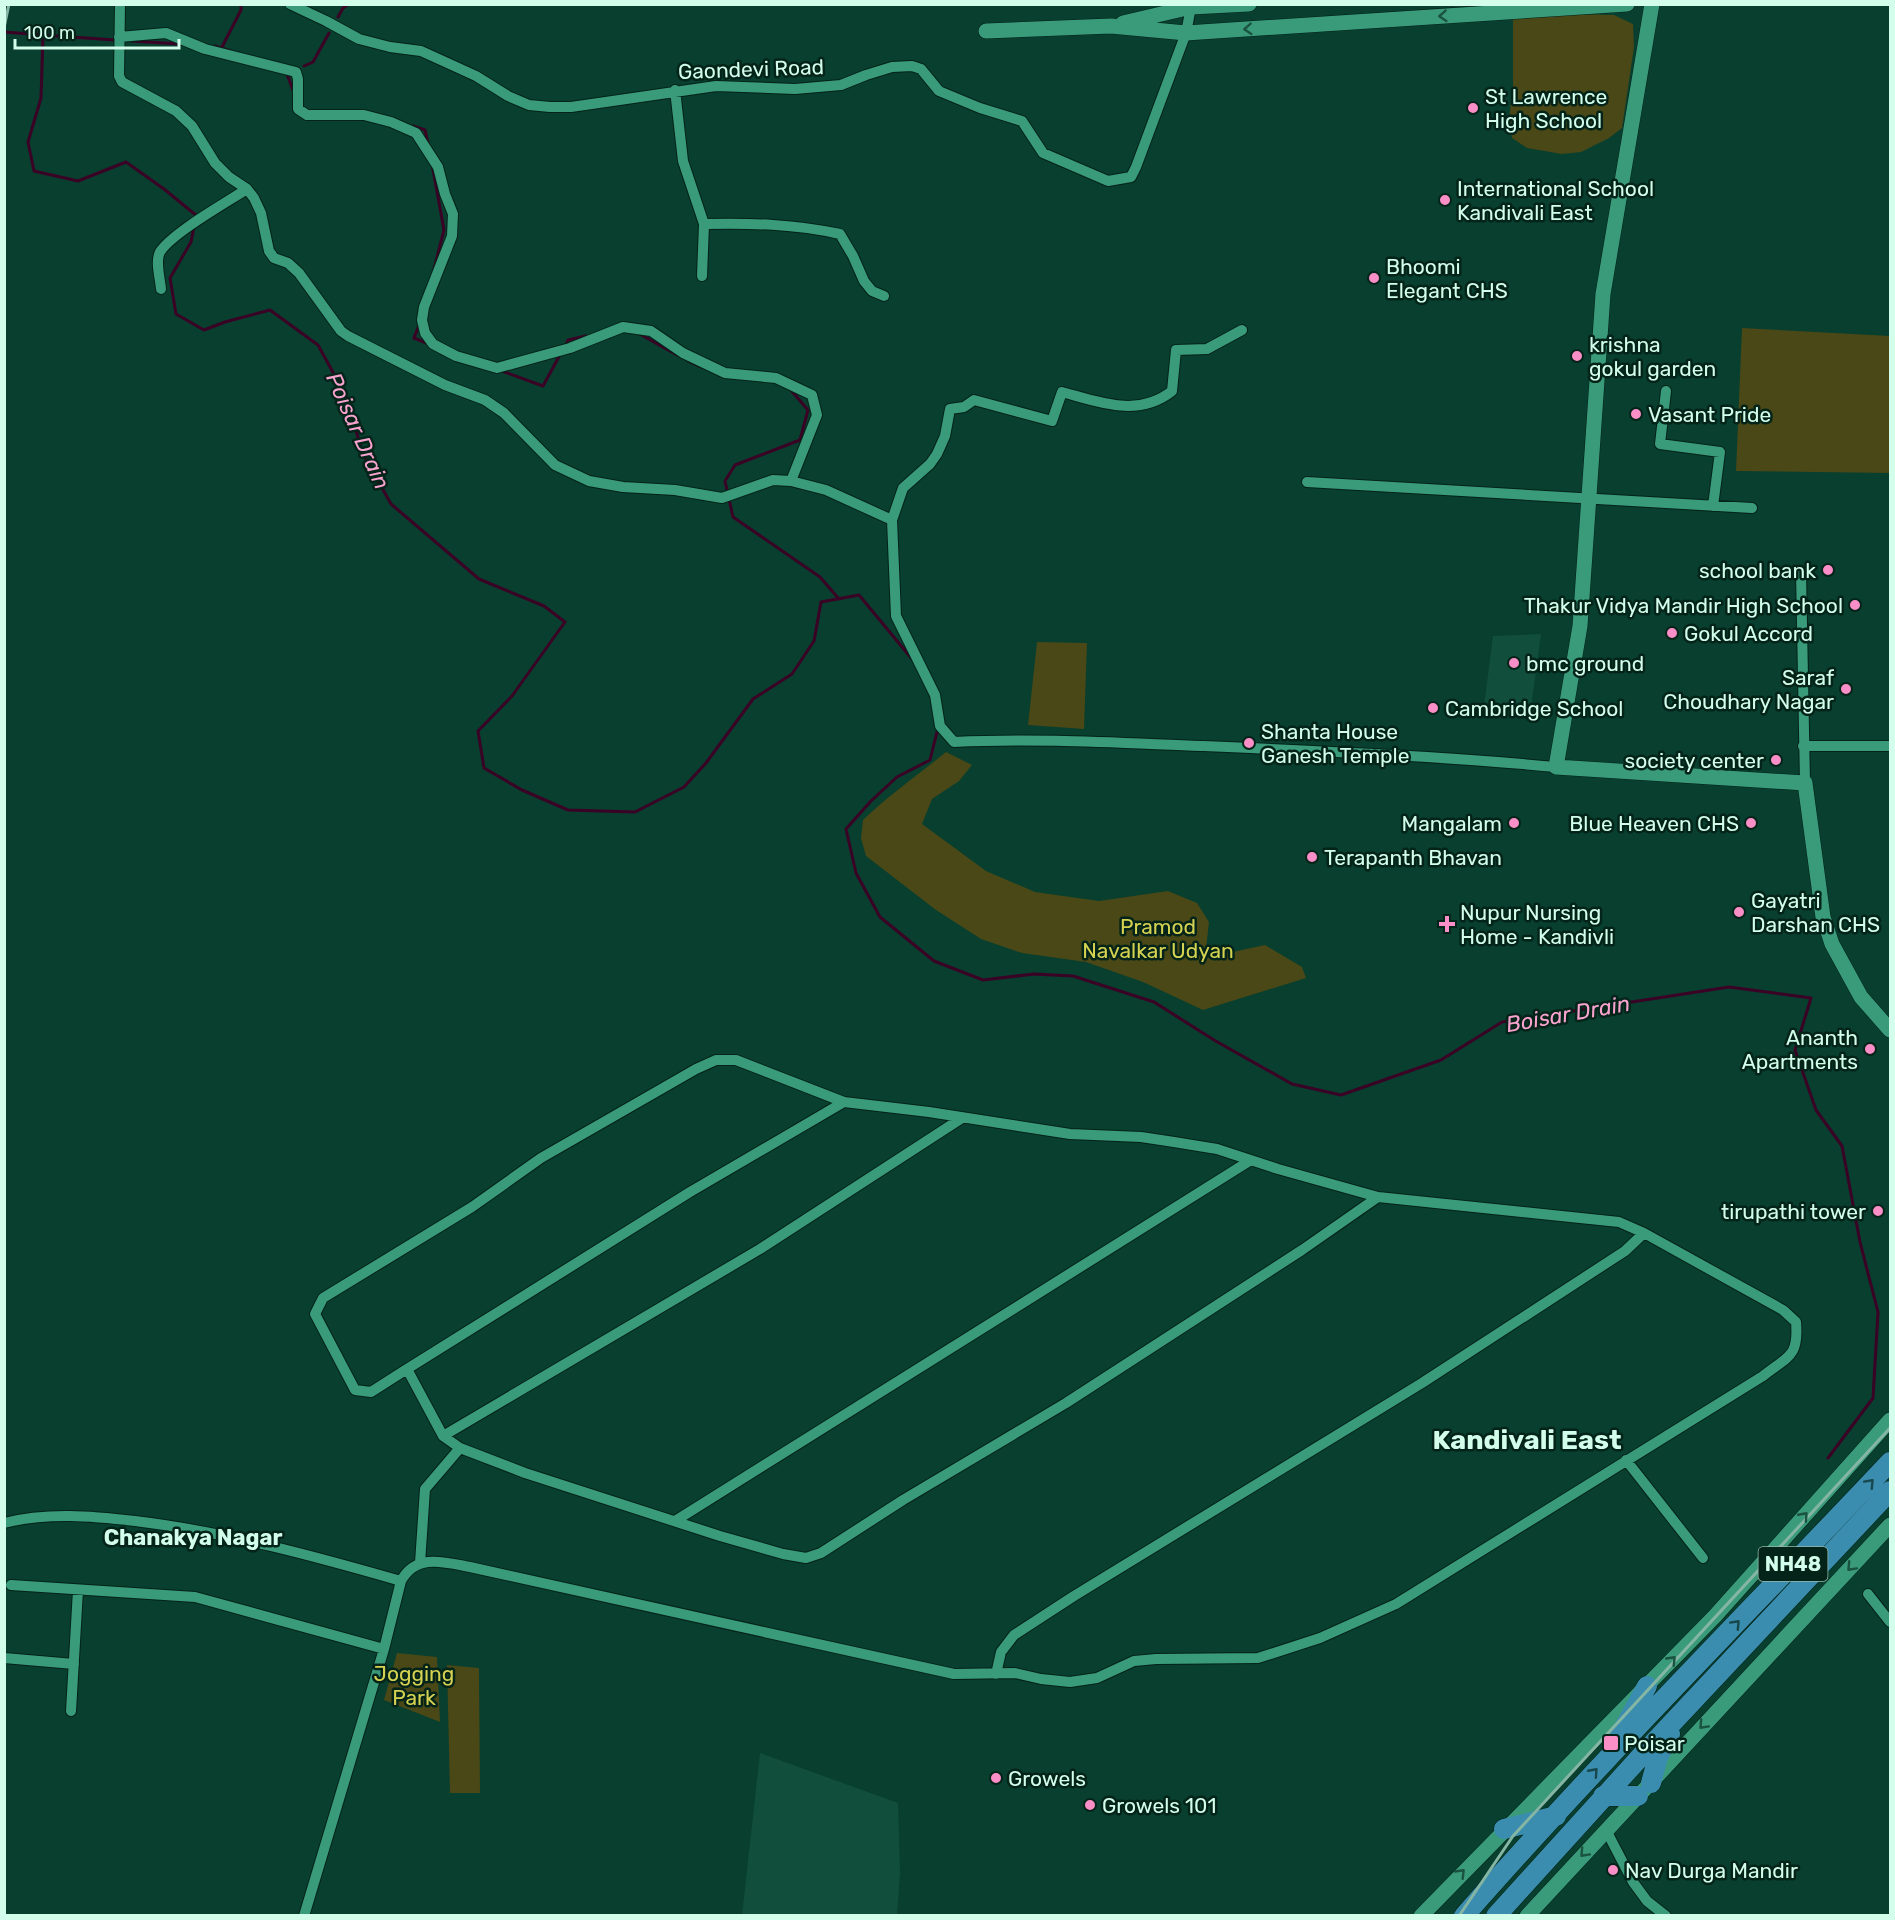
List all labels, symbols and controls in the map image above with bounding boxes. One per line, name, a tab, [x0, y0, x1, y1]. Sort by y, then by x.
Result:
one-way arrow	[1438, 9, 1447, 22]
scale bar	[15, 12, 178, 50]
text: 100 m	[24, 22, 75, 44]
one-way arrow	[1244, 23, 1253, 36]
street label: Gaondevi Road	[678, 54, 824, 84]
place label: St Lawrence High School	[1485, 84, 1607, 133]
marker: St Lawrence High School	[1466, 101, 1480, 115]
place label: International School Kandivali East	[1457, 176, 1654, 225]
marker: International School Kandivali East	[1438, 193, 1452, 207]
place label: Bhoomi Elegant CHS	[1386, 254, 1508, 303]
marker: Bhoomi Elegant CHS	[1367, 271, 1381, 285]
place label: krishna gokul garden	[1589, 332, 1716, 381]
marker: krishna gokul garden	[1570, 349, 1584, 363]
water label: Poisar Drain	[320, 369, 396, 493]
place label: Vasant Pride	[1648, 402, 1771, 427]
marker: Vasant Pride	[1629, 407, 1643, 421]
place label: school bank	[1699, 558, 1816, 583]
marker: school bank	[1821, 563, 1835, 577]
place label: Thakur Vidya Mandir High School	[1524, 593, 1843, 618]
marker: Thakur Vidya Mandir High School	[1848, 598, 1862, 612]
place label: Gokul Accord	[1684, 621, 1813, 646]
marker: Gokul Accord	[1665, 626, 1679, 640]
place label: bmc ground	[1526, 651, 1644, 676]
marker: bmc ground	[1507, 656, 1521, 670]
place label: Saraf Choudhary Nagar	[1663, 665, 1834, 714]
marker: Saraf Choudhary Nagar	[1839, 682, 1853, 696]
place label: Cambridge School	[1445, 696, 1623, 721]
marker: Cambridge School	[1426, 701, 1440, 715]
place label: Shanta House Ganesh Temple	[1261, 719, 1409, 768]
marker: Shanta House Ganesh Temple	[1242, 736, 1256, 750]
place label: society center	[1625, 748, 1764, 773]
marker: society center	[1769, 753, 1783, 767]
place label: Mangalam	[1402, 811, 1502, 836]
place label: Blue Heaven CHS	[1569, 811, 1739, 836]
marker: Mangalam	[1507, 816, 1521, 830]
marker: Blue Heaven CHS	[1744, 816, 1758, 830]
place label: Terapanth Bhavan	[1324, 845, 1502, 870]
marker: Terapanth Bhavan	[1305, 850, 1319, 864]
place label: Gayatri Darshan CHS	[1751, 888, 1880, 937]
place label: Nupur Nursing Home - Kandivli	[1460, 900, 1614, 949]
marker: Gayatri Darshan CHS	[1732, 905, 1746, 919]
park label: Pramod Navalkar Udyan	[1082, 914, 1234, 963]
marker: Nupur Nursing Home - Kandivli	[1438, 915, 1456, 933]
water label: Boisar Drain	[1504, 990, 1632, 1038]
place label: Ananth Apartments	[1742, 1025, 1858, 1074]
marker: Ananth Apartments	[1863, 1042, 1877, 1056]
place label: tirupathi tower	[1721, 1199, 1866, 1224]
marker: tirupathi tower	[1871, 1204, 1885, 1218]
district label: Kandivali East	[1433, 1424, 1622, 1456]
one-way arrow	[1863, 1479, 1874, 1490]
one-way arrow	[1797, 1513, 1808, 1523]
district label: Chanakya Nagar	[104, 1524, 282, 1551]
road number: NH48	[1758, 1547, 1828, 1581]
one-way arrow	[1847, 1560, 1858, 1571]
one-way arrow	[1729, 1620, 1740, 1631]
one-way arrow	[1665, 1656, 1676, 1667]
park label: Jogging Park	[374, 1661, 454, 1710]
one-way arrow	[1699, 1718, 1710, 1729]
place label: Poisar	[1624, 1731, 1685, 1756]
marker: Poisar	[1602, 1734, 1620, 1752]
place label: Growels	[1008, 1766, 1086, 1791]
one-way arrow	[1587, 1768, 1598, 1779]
marker: Growels	[989, 1771, 1003, 1785]
place label: Growels 101	[1102, 1793, 1216, 1818]
marker: Growels 101	[1083, 1798, 1097, 1812]
one-way arrow	[1580, 1847, 1591, 1857]
place label: Nav Durga Mandir	[1625, 1858, 1798, 1883]
marker: Nav Durga Mandir	[1606, 1863, 1620, 1877]
one-way arrow	[1454, 1870, 1465, 1881]

